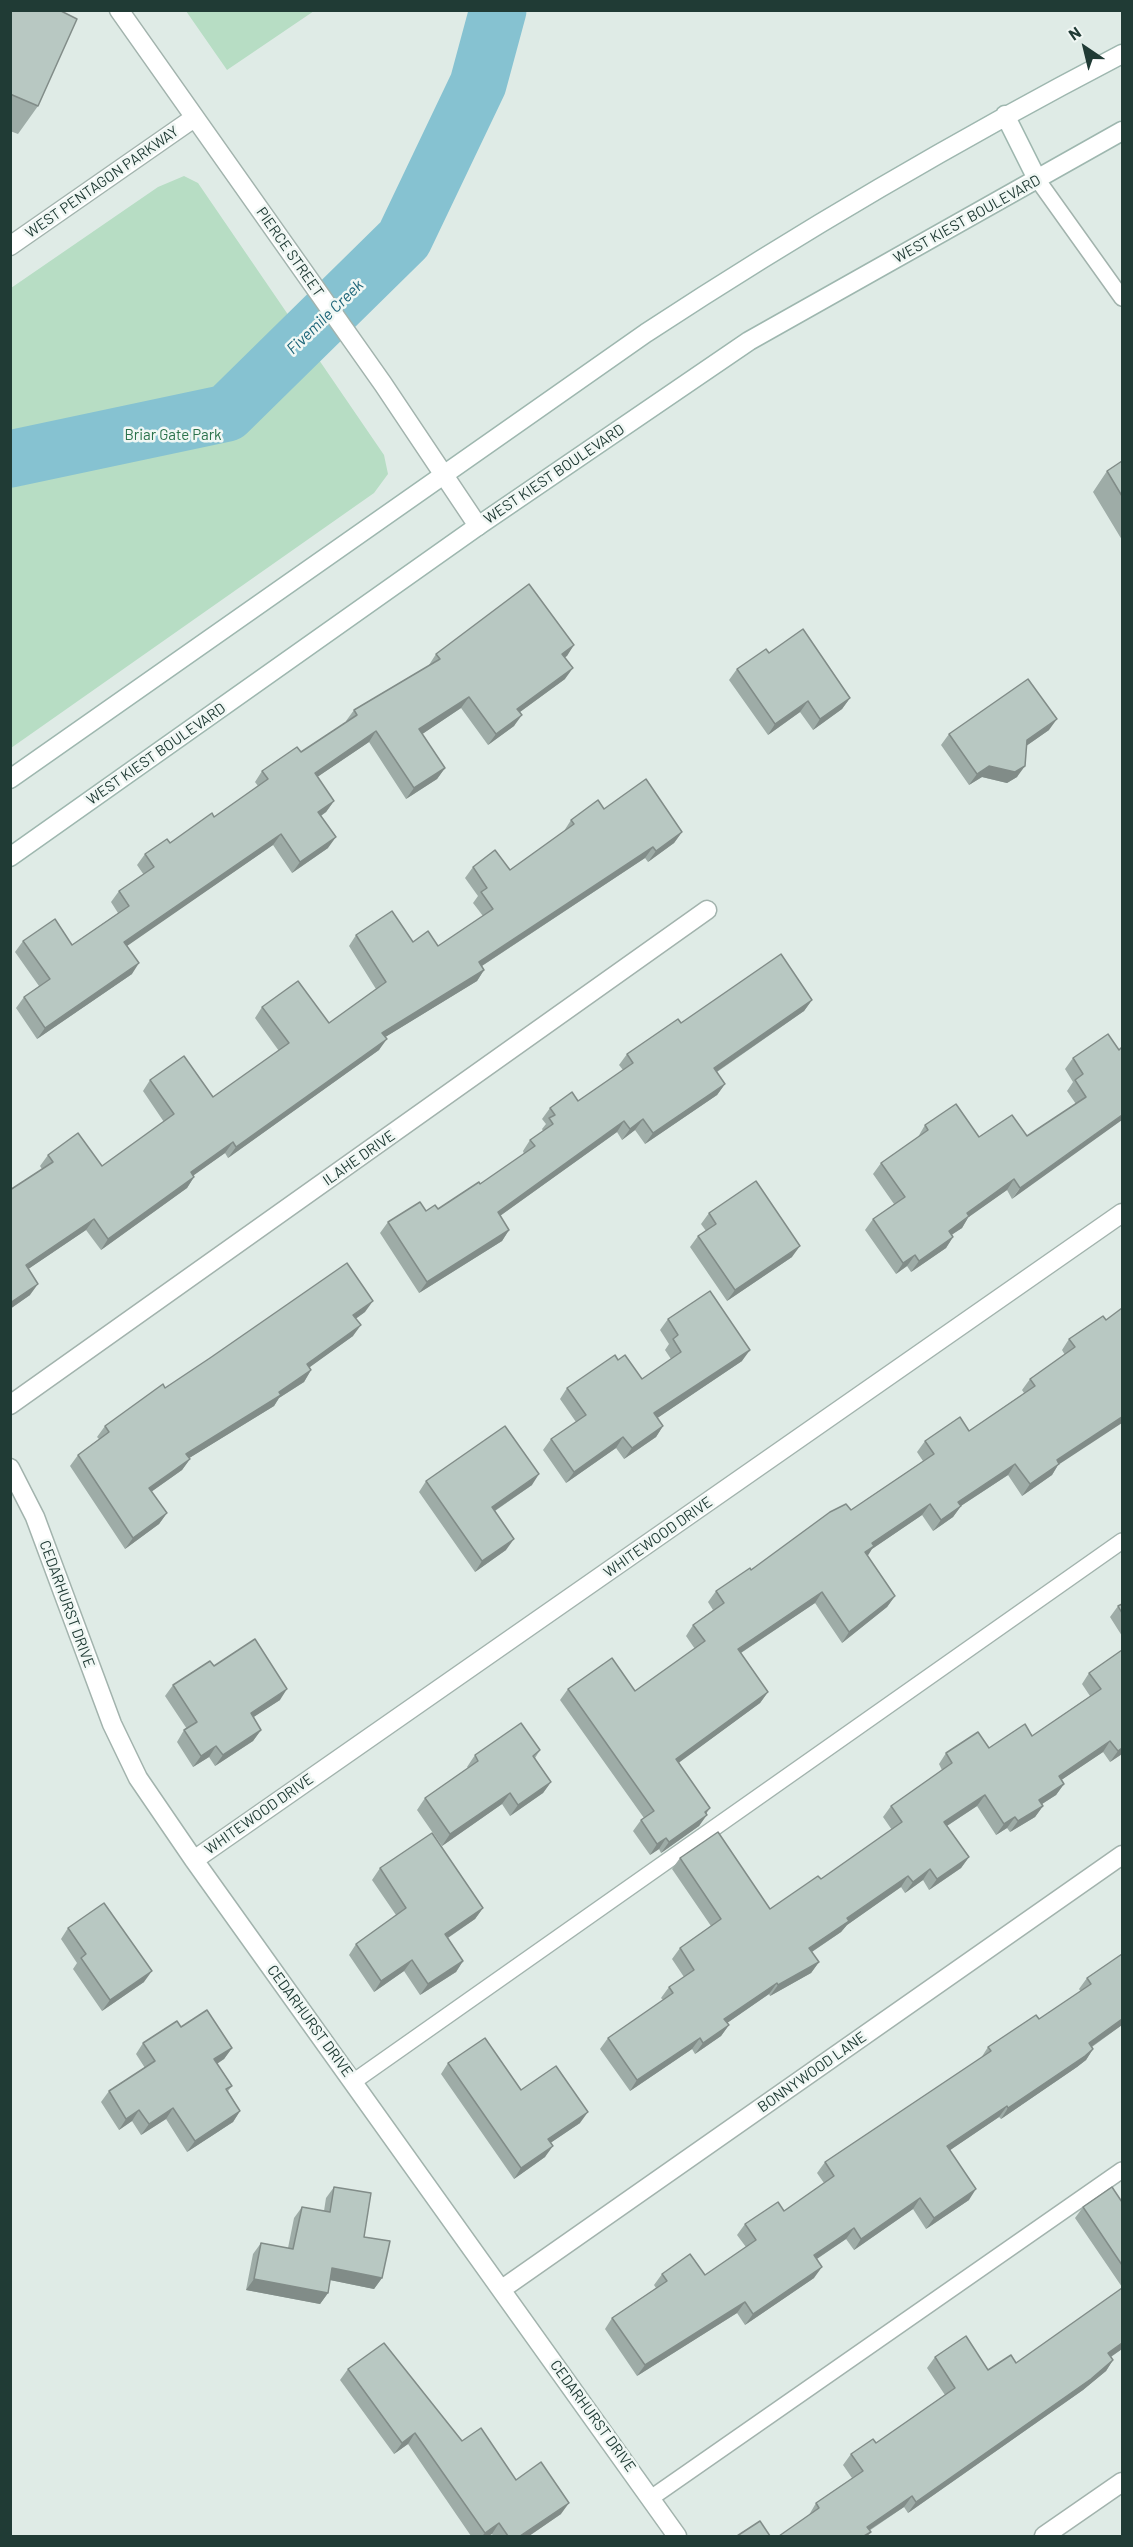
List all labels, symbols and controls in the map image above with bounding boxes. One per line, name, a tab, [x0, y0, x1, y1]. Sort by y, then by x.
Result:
north arrow	[1055, 18, 1115, 78]
text: N	[1065, 22, 1084, 44]
street label: WEST PENTAGON PARKWAY	[22, 122, 182, 242]
street label: WEST KIEST BOULEVARD	[890, 171, 1044, 267]
street label: PIERCE STREET	[253, 204, 327, 300]
water label: Fivemile Creek	[283, 276, 367, 358]
street label: WEST KIEST BOULEVARD	[480, 420, 628, 528]
park label: Briar Gate Park	[124, 426, 222, 444]
street label: WEST KIEST BOULEVARD	[83, 699, 229, 809]
street label: ILAHE DRIVE	[319, 1127, 399, 1189]
street label: WHITEWOOD DRIVE	[600, 1493, 716, 1581]
street label: CEDARHURST DRIVE	[36, 1538, 98, 1670]
street label: WHITEWOOD DRIVE	[201, 1770, 317, 1858]
street label: CEDARHURST DRIVE	[263, 1961, 357, 2081]
street label: BONNYWOOD LANE	[754, 2028, 870, 2116]
street label: CEDARHURST DRIVE	[546, 2356, 640, 2476]

